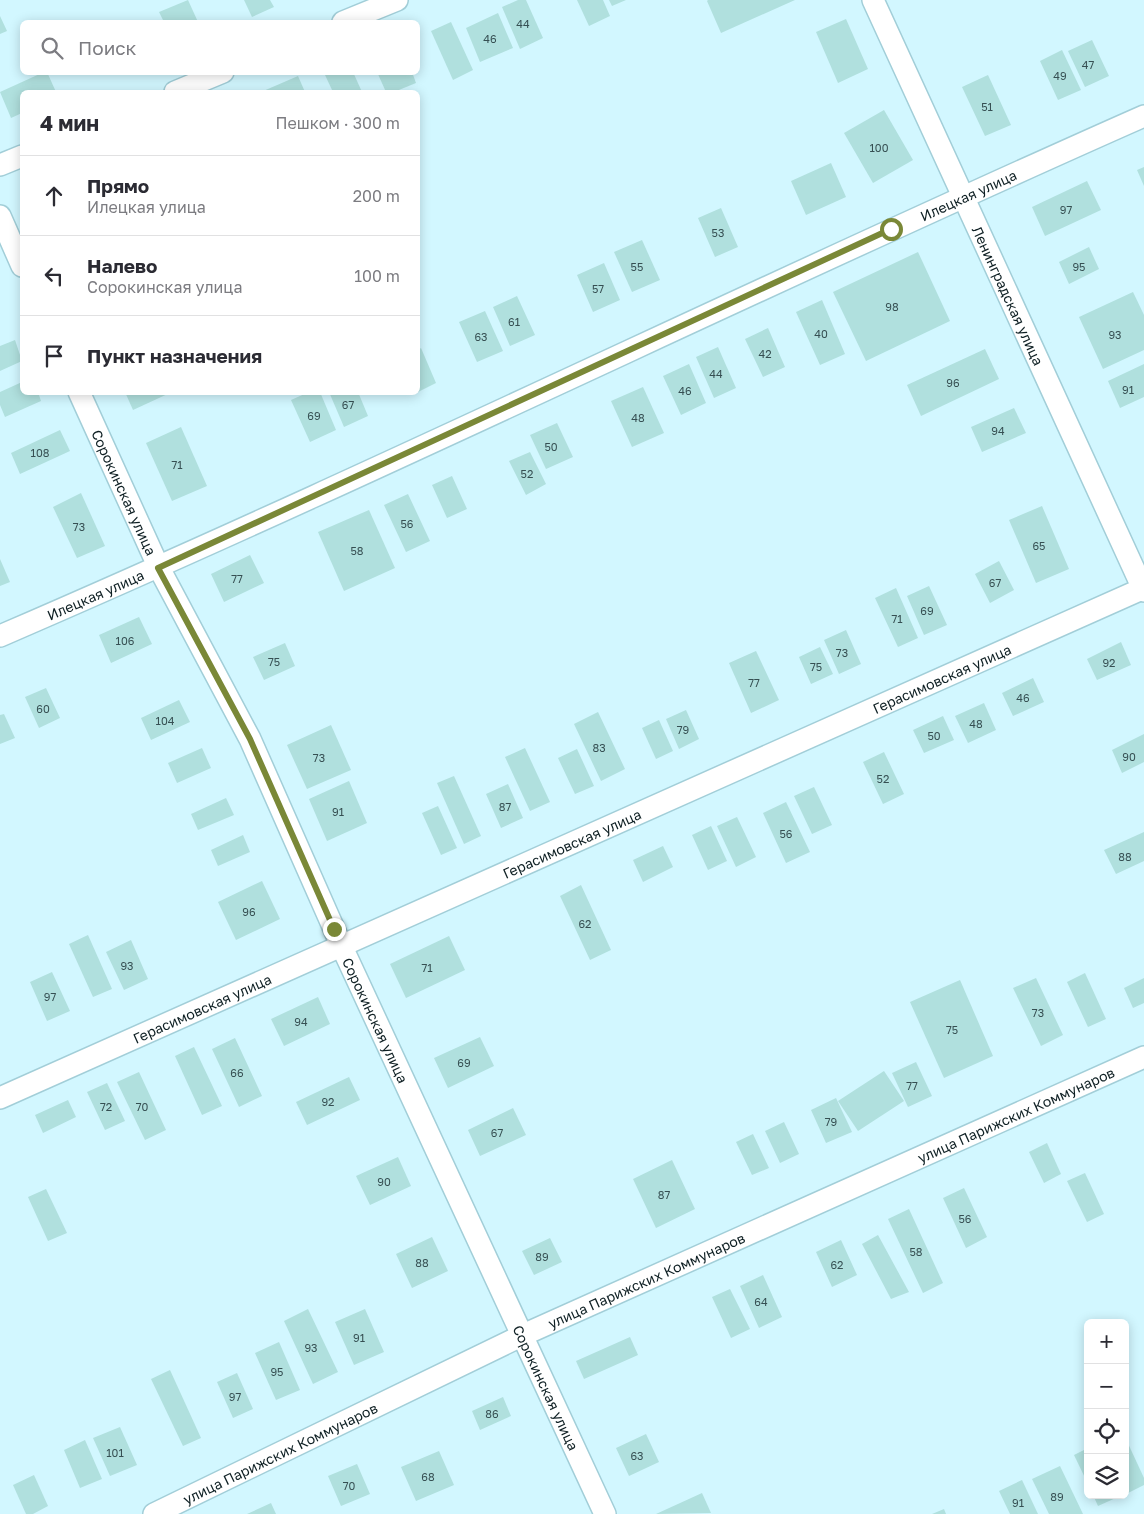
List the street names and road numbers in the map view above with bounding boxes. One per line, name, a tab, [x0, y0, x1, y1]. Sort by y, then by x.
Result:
street label: Илецкая улица	[917, 166, 1019, 224]
street label: Ленинградская улица	[969, 223, 1048, 368]
street label: Сорокинская улица	[89, 427, 160, 558]
street label: Илецкая улица	[44, 566, 146, 623]
street label: Герасимовская улица	[870, 640, 1013, 716]
street label: Герасимовская улица	[500, 805, 644, 881]
street label: Сорокинская улица	[340, 955, 412, 1085]
street label: Герасимовская улица	[130, 970, 274, 1046]
street label: улица Парижских Коммунаров	[915, 1063, 1117, 1166]
street label: улица Парижских Коммунаров	[545, 1228, 747, 1331]
street label: Сорокинская улица	[510, 1322, 583, 1453]
street label: улица Парижских Коммунаров	[180, 1399, 380, 1507]

